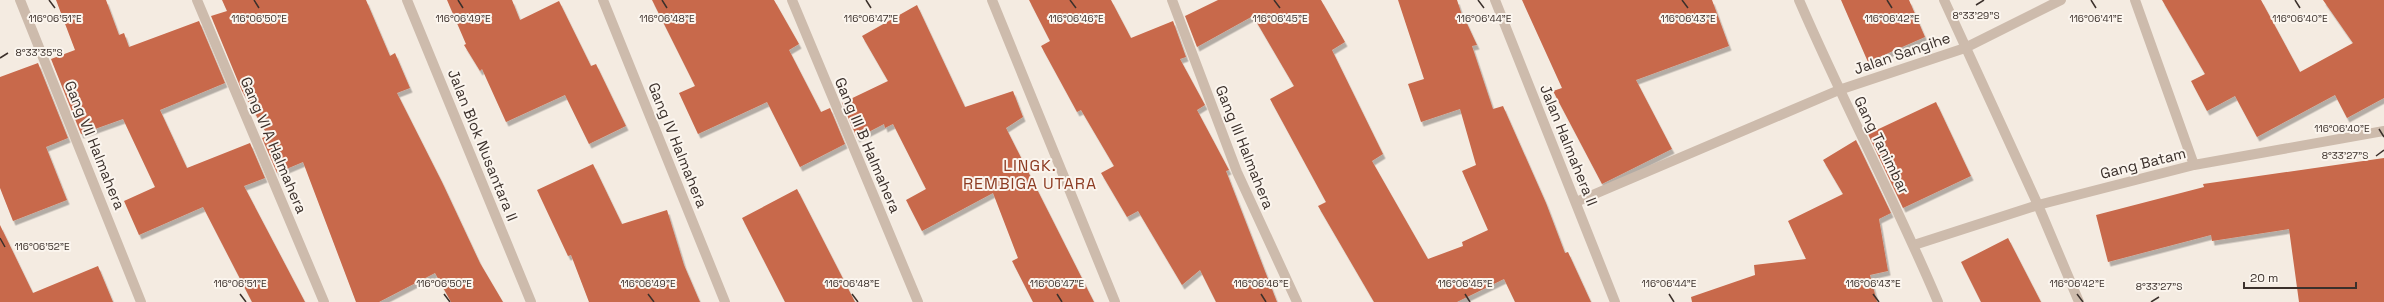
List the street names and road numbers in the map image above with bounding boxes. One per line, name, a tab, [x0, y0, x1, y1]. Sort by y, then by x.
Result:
street label: Jalan Sangihe	[1851, 28, 1953, 78]
street label: Jalan Blok Nusantara II	[444, 66, 522, 224]
street label: Gang VI A Halmahera	[237, 74, 312, 216]
street label: Gang III B Halmahera	[831, 74, 905, 216]
street label: Gang VII Halmahera	[60, 78, 130, 213]
street label: Gang IV Halmahera	[644, 80, 712, 211]
street label: Jalan Halmahera II	[1536, 81, 1602, 209]
street label: Gang III Halmahera	[1212, 82, 1279, 212]
street label: Gang Tanimbar	[1850, 93, 1914, 197]
street label: Gang Batam	[2098, 143, 2188, 183]

